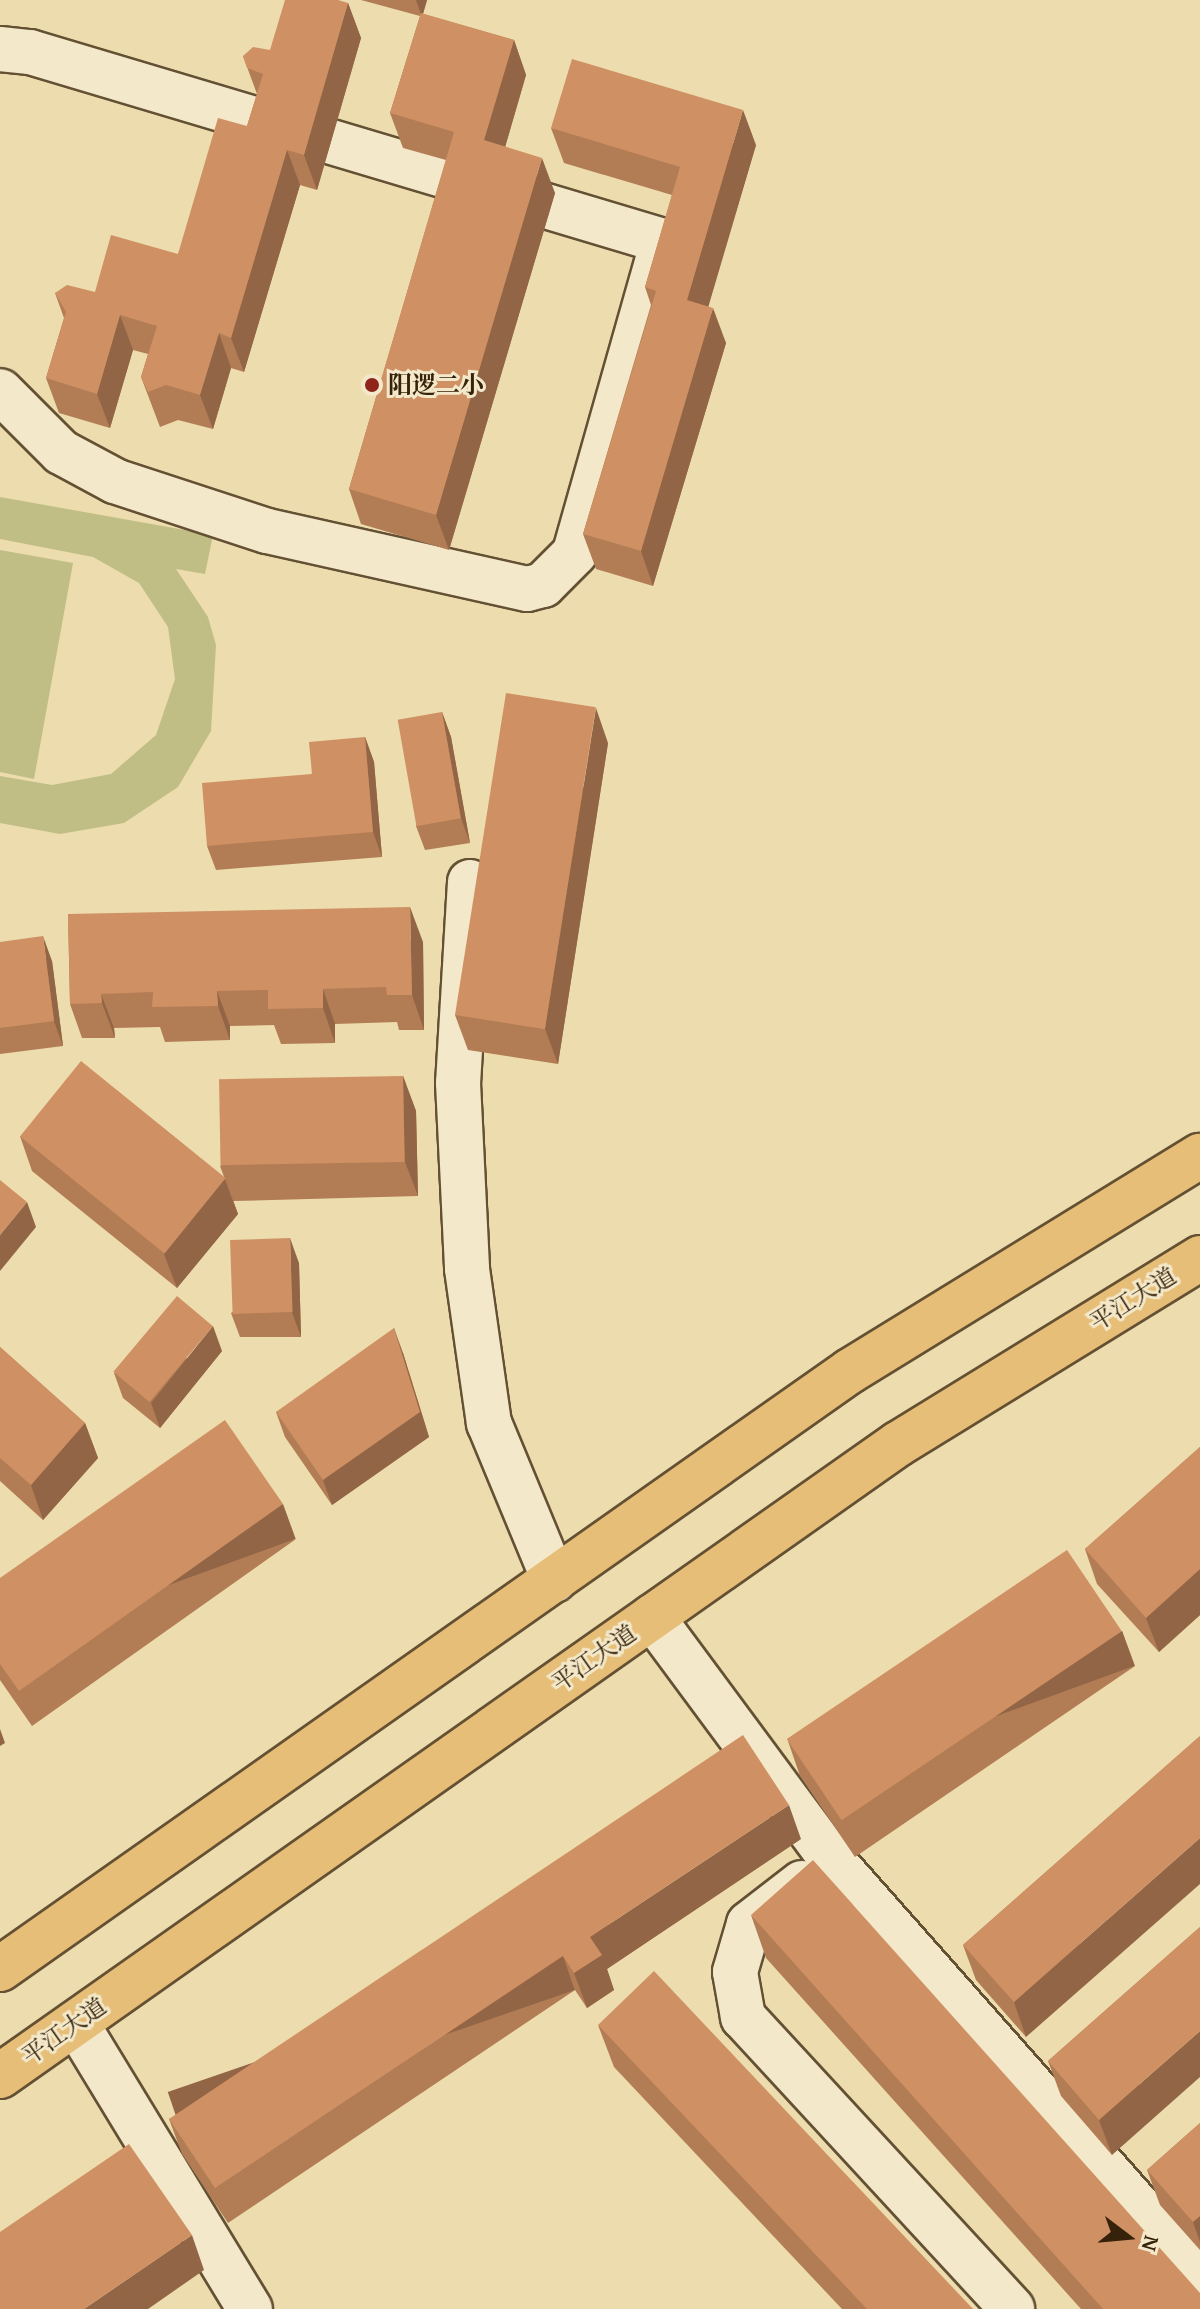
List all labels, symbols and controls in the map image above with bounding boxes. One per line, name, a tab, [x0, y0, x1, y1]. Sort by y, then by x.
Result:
place label: 阳逻二小	[388, 371, 484, 399]
marker: 阳逻二小	[363, 376, 381, 394]
street label: 平江大道	[1085, 1261, 1181, 1337]
street label: 平江大道	[546, 1619, 642, 1697]
street label: 平江大道	[16, 1992, 112, 2070]
north arrow	[1088, 2197, 1168, 2277]
text: N	[1134, 2232, 1168, 2255]

